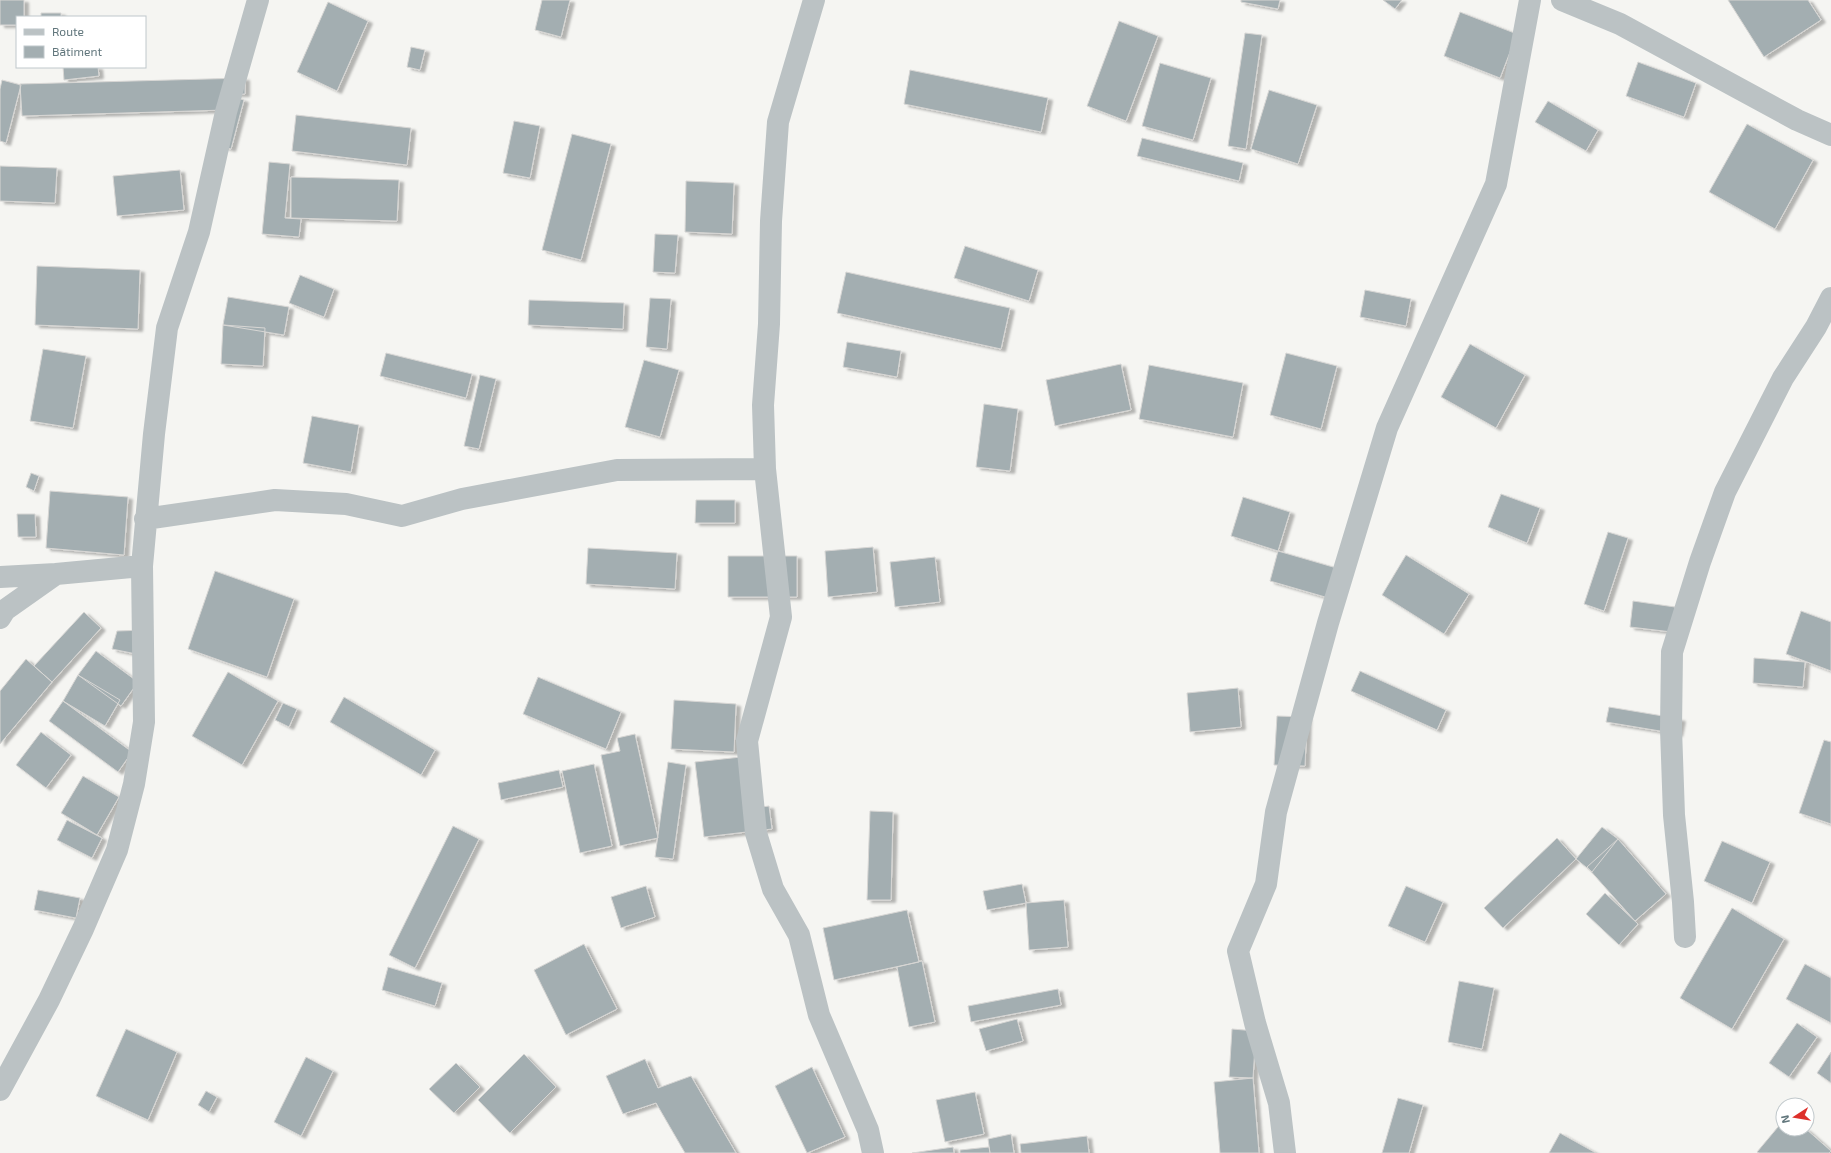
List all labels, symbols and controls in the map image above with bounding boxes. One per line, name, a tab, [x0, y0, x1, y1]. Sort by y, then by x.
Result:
legend	[16, 16, 146, 68]
text: Route	[52, 24, 84, 38]
text: Bâtiment	[52, 44, 103, 58]
north arrow	[1775, 1097, 1815, 1137]
text: N	[1778, 1114, 1792, 1124]

